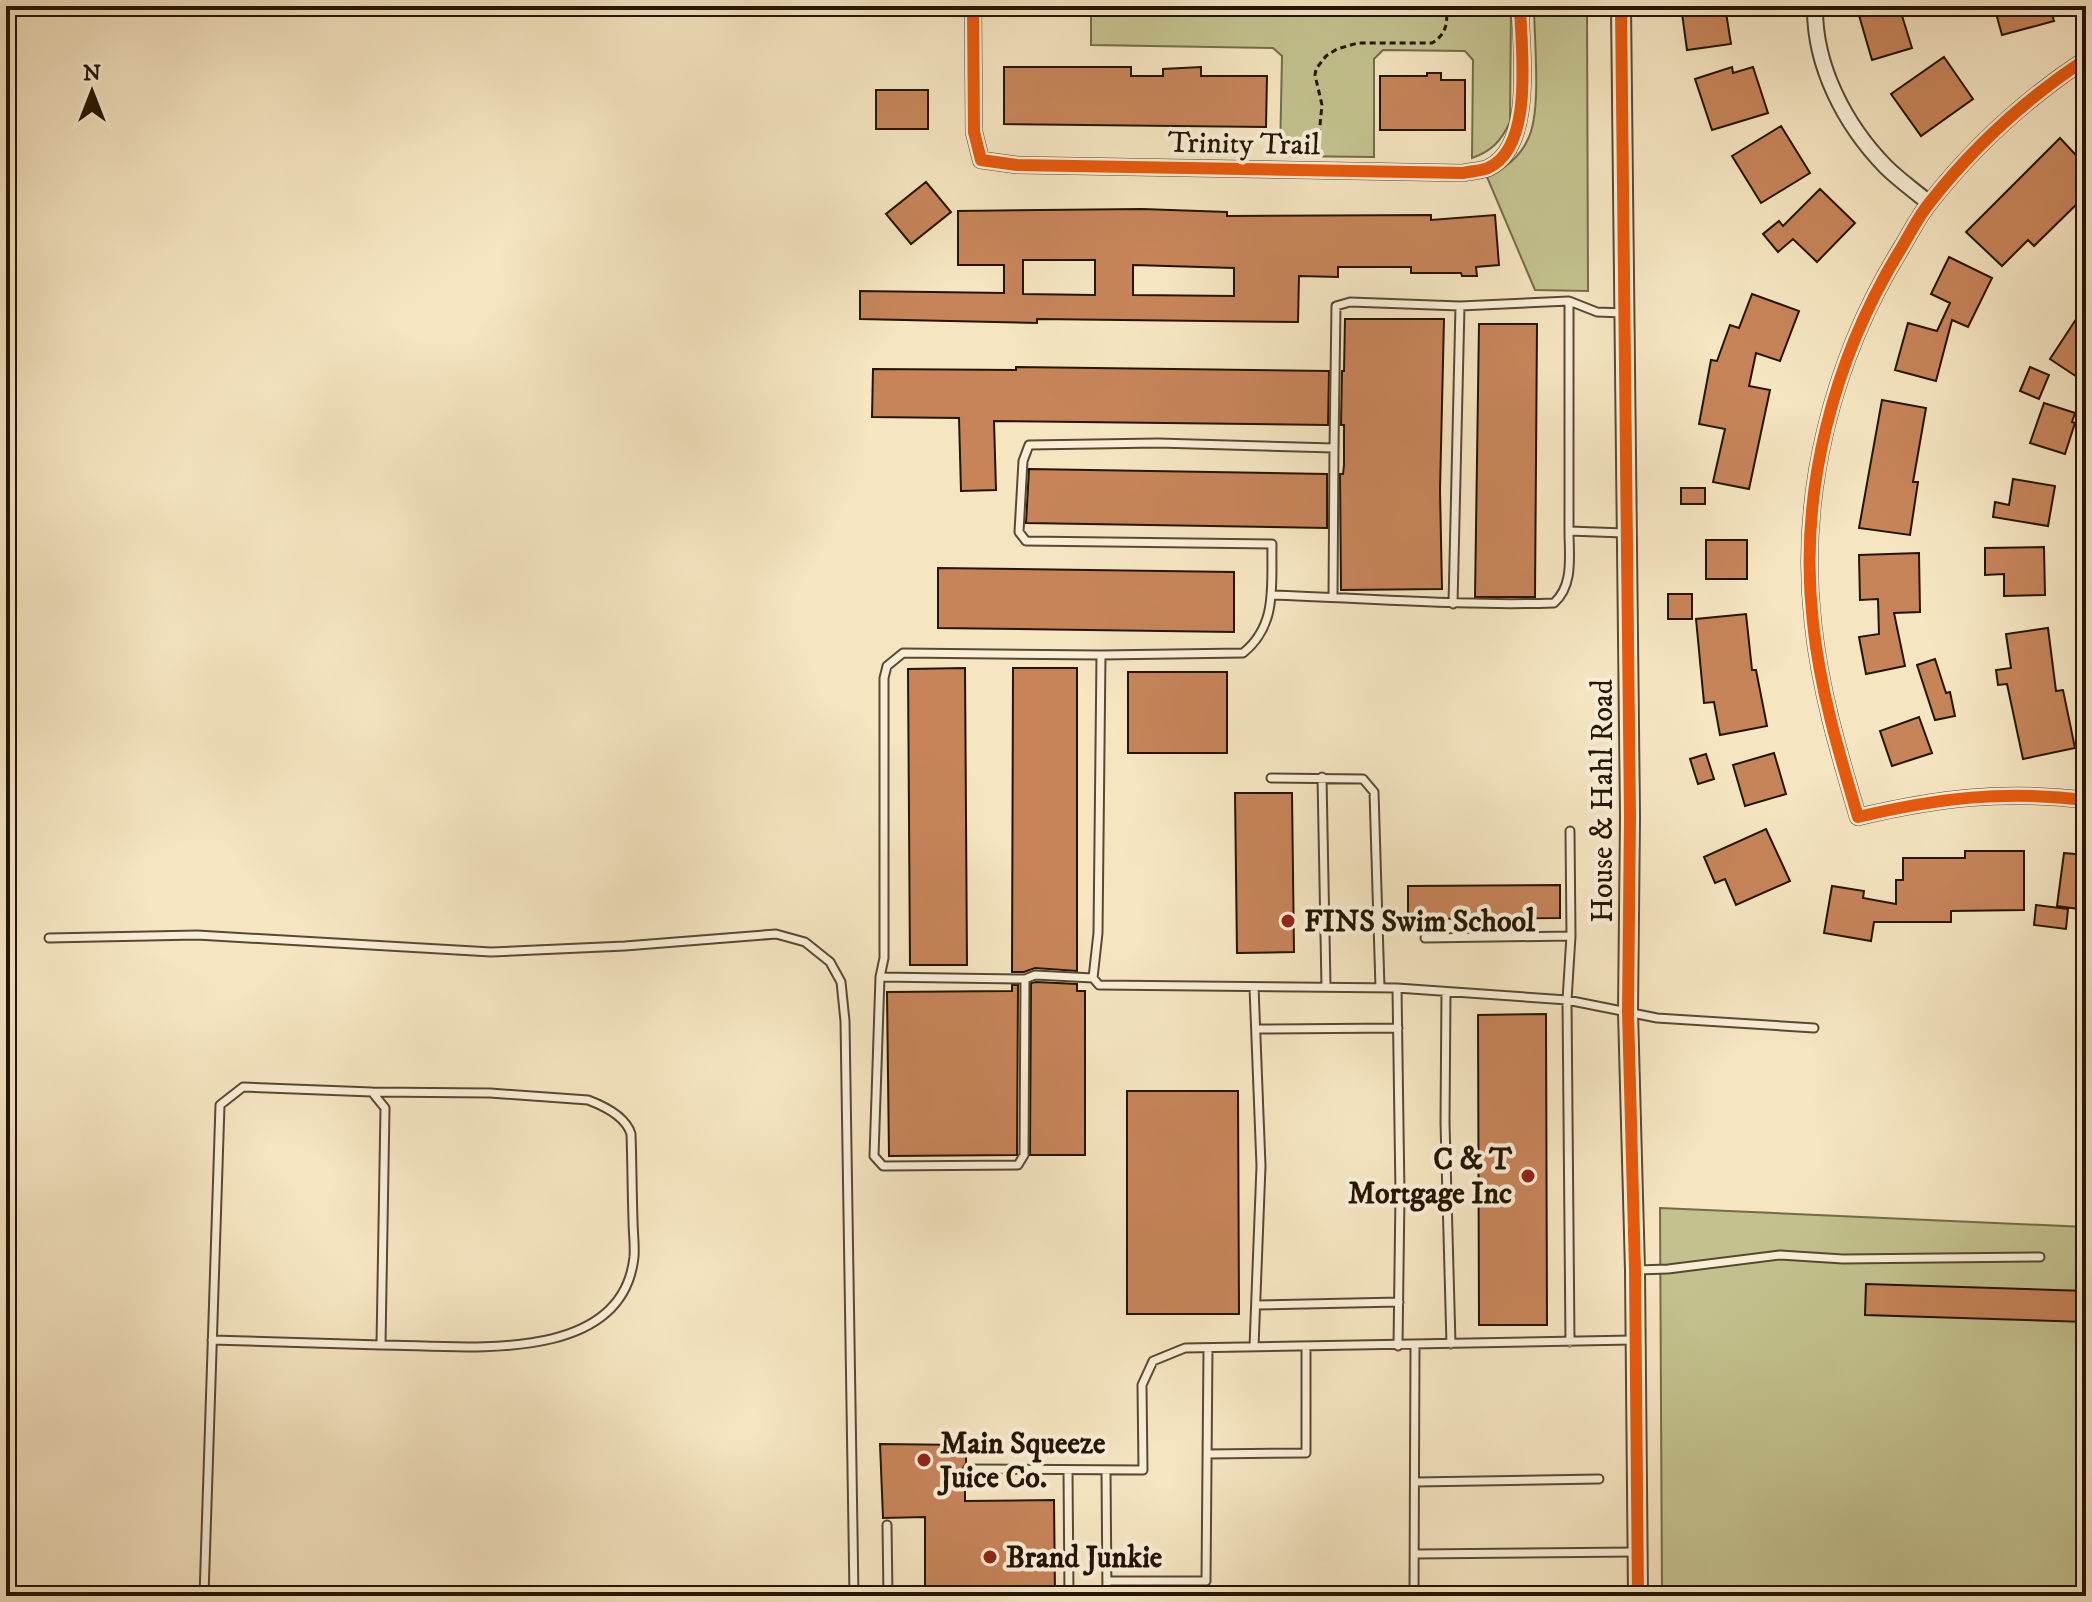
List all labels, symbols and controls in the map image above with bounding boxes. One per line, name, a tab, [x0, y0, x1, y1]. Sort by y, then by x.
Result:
north arrow	[52, 52, 132, 132]
text: N	[83, 60, 101, 87]
street label: Trinity Trail	[1167, 125, 1320, 164]
street label: House & Hahl Road	[1585, 679, 1622, 923]
place label: FINS Swim School	[1304, 904, 1536, 941]
marker: FINS Swim School	[1279, 912, 1297, 930]
place label: C & T Mortgage Inc	[1348, 1142, 1512, 1213]
marker: C & T Mortgage Inc	[1519, 1167, 1537, 1185]
place label: Main Squeeze Juice Co.	[937, 1426, 1106, 1497]
marker: Main Squeeze Juice Co.	[915, 1451, 933, 1469]
place label: Brand Junkie	[1006, 1540, 1163, 1577]
marker: Brand Junkie	[981, 1548, 999, 1566]

